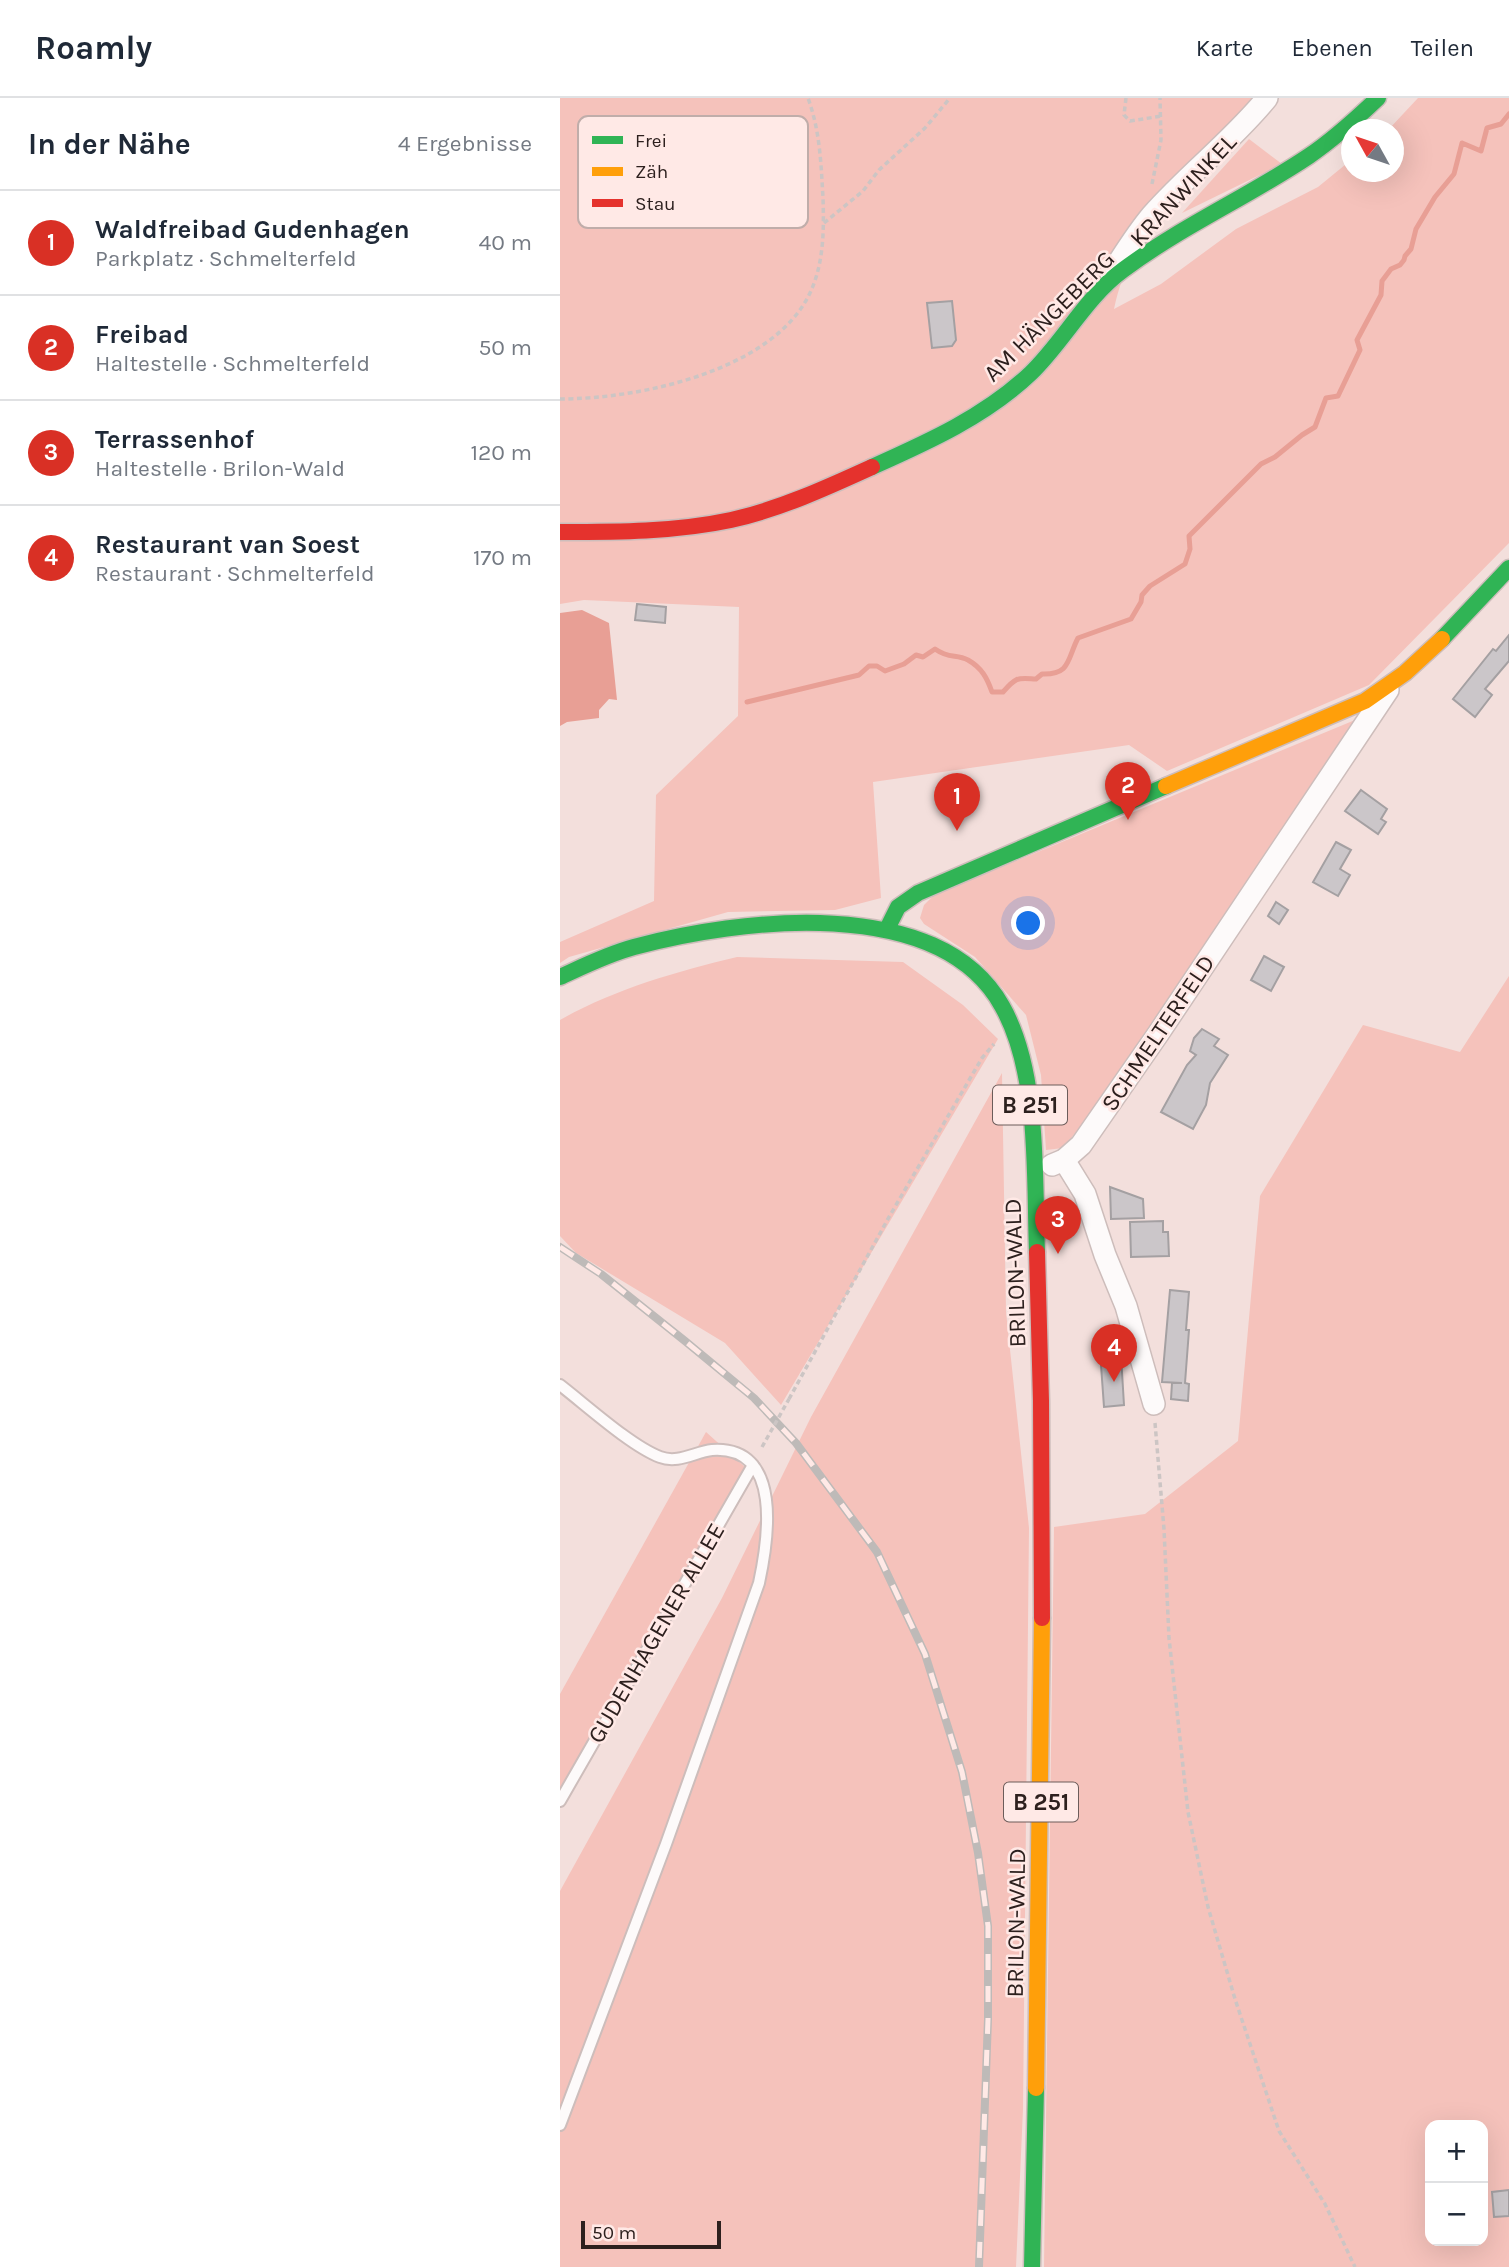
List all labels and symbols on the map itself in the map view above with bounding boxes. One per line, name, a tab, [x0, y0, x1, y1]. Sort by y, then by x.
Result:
legend	[578, 116, 808, 228]
north arrow	[1341, 119, 1404, 182]
street label: KRANWINKEL	[1124, 127, 1243, 252]
text: Frei	[635, 130, 667, 152]
text: Zäh	[635, 161, 668, 183]
text: Stau	[635, 193, 676, 215]
street label: AM HÄNGEBERG	[978, 245, 1120, 387]
pin: 2	[1105, 762, 1151, 820]
pin: 1	[934, 773, 980, 831]
your location	[1011, 906, 1045, 940]
street label: SCHMELTERFELD	[1095, 950, 1221, 1116]
road number: B 251	[993, 1086, 1067, 1124]
pin: 3	[1035, 1196, 1081, 1254]
street label: BRILON-WALD	[998, 1198, 1032, 1348]
pin: 4	[1091, 1324, 1137, 1382]
street label: GUDENHAGENER ALLEE	[582, 1518, 730, 1748]
road number: B 251	[1004, 1782, 1078, 1821]
street label: BRILON-WALD	[1001, 1848, 1031, 1998]
scale bar	[581, 2218, 721, 2250]

